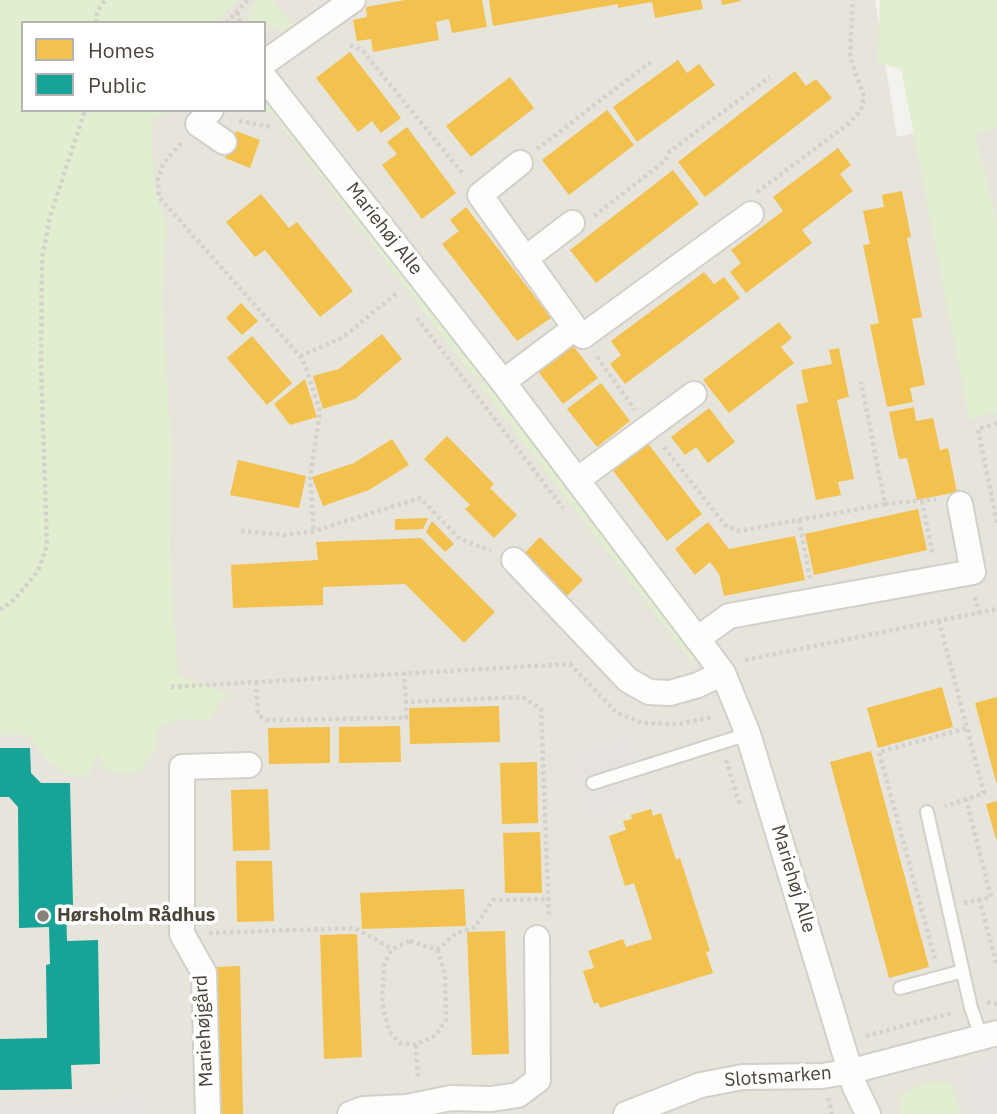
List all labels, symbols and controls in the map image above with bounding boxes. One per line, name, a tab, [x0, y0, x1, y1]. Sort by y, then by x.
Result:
legend	[21, 21, 266, 112]
text: Homes	[88, 36, 155, 64]
text: Public	[88, 71, 146, 99]
street label: Mariehøj Alle	[341, 178, 427, 280]
street label: Mariehøj Alle	[766, 822, 820, 936]
place label: Hørsholm Rådhus	[57, 905, 215, 927]
marker: Hørsholm Rådhus	[35, 908, 51, 924]
street label: Mariehøjgård	[190, 974, 218, 1088]
street label: Slotsmarken	[724, 1062, 832, 1092]

